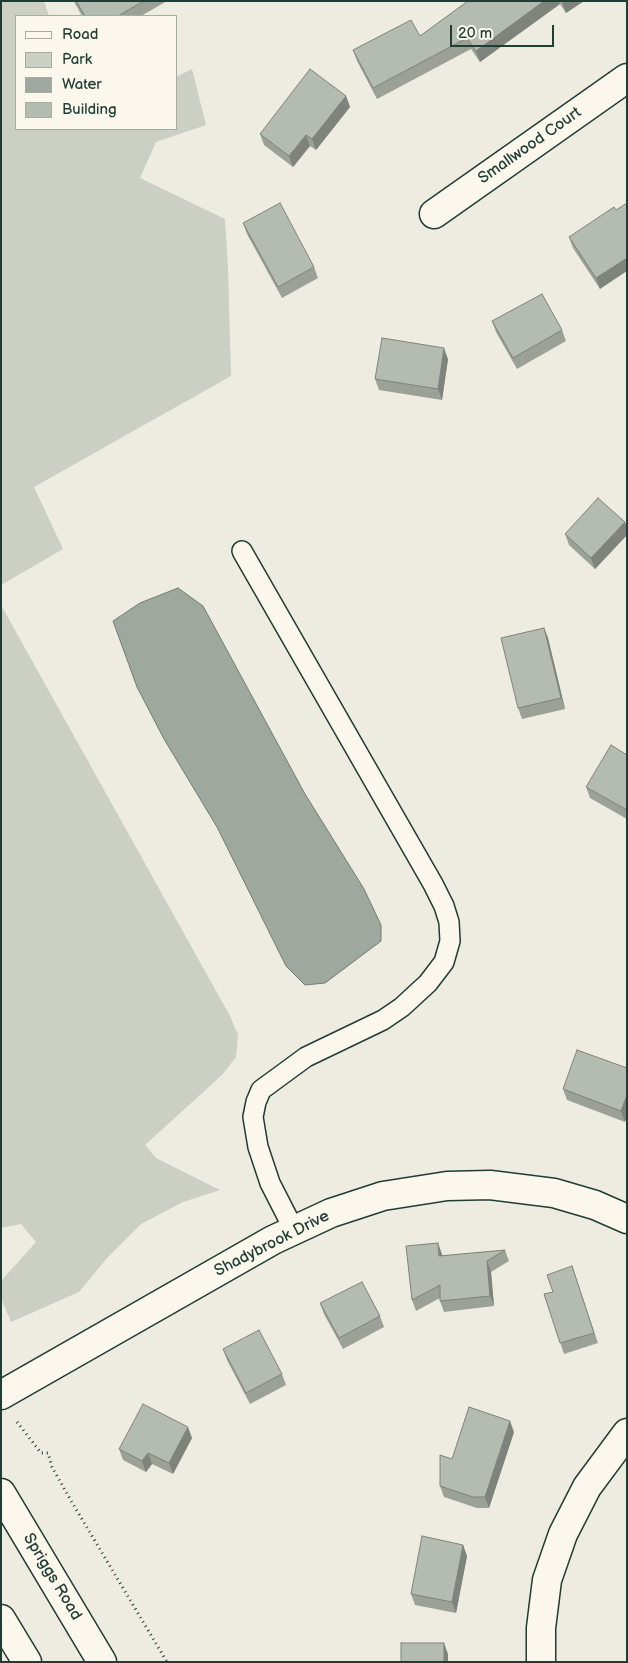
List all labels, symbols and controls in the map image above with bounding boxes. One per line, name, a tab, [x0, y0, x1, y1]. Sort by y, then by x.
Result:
legend	[15, 15, 178, 130]
scale bar	[453, 15, 557, 47]
text: 20 m	[458, 24, 492, 43]
text: Road	[62, 25, 98, 44]
text: Park	[62, 50, 92, 69]
text: Water	[62, 75, 102, 94]
text: Building	[62, 100, 117, 119]
street label: Smallwood Court	[475, 103, 585, 189]
street label: Shadybrook Drive	[211, 1207, 333, 1281]
street label: Spriggs Road	[19, 1530, 85, 1624]

